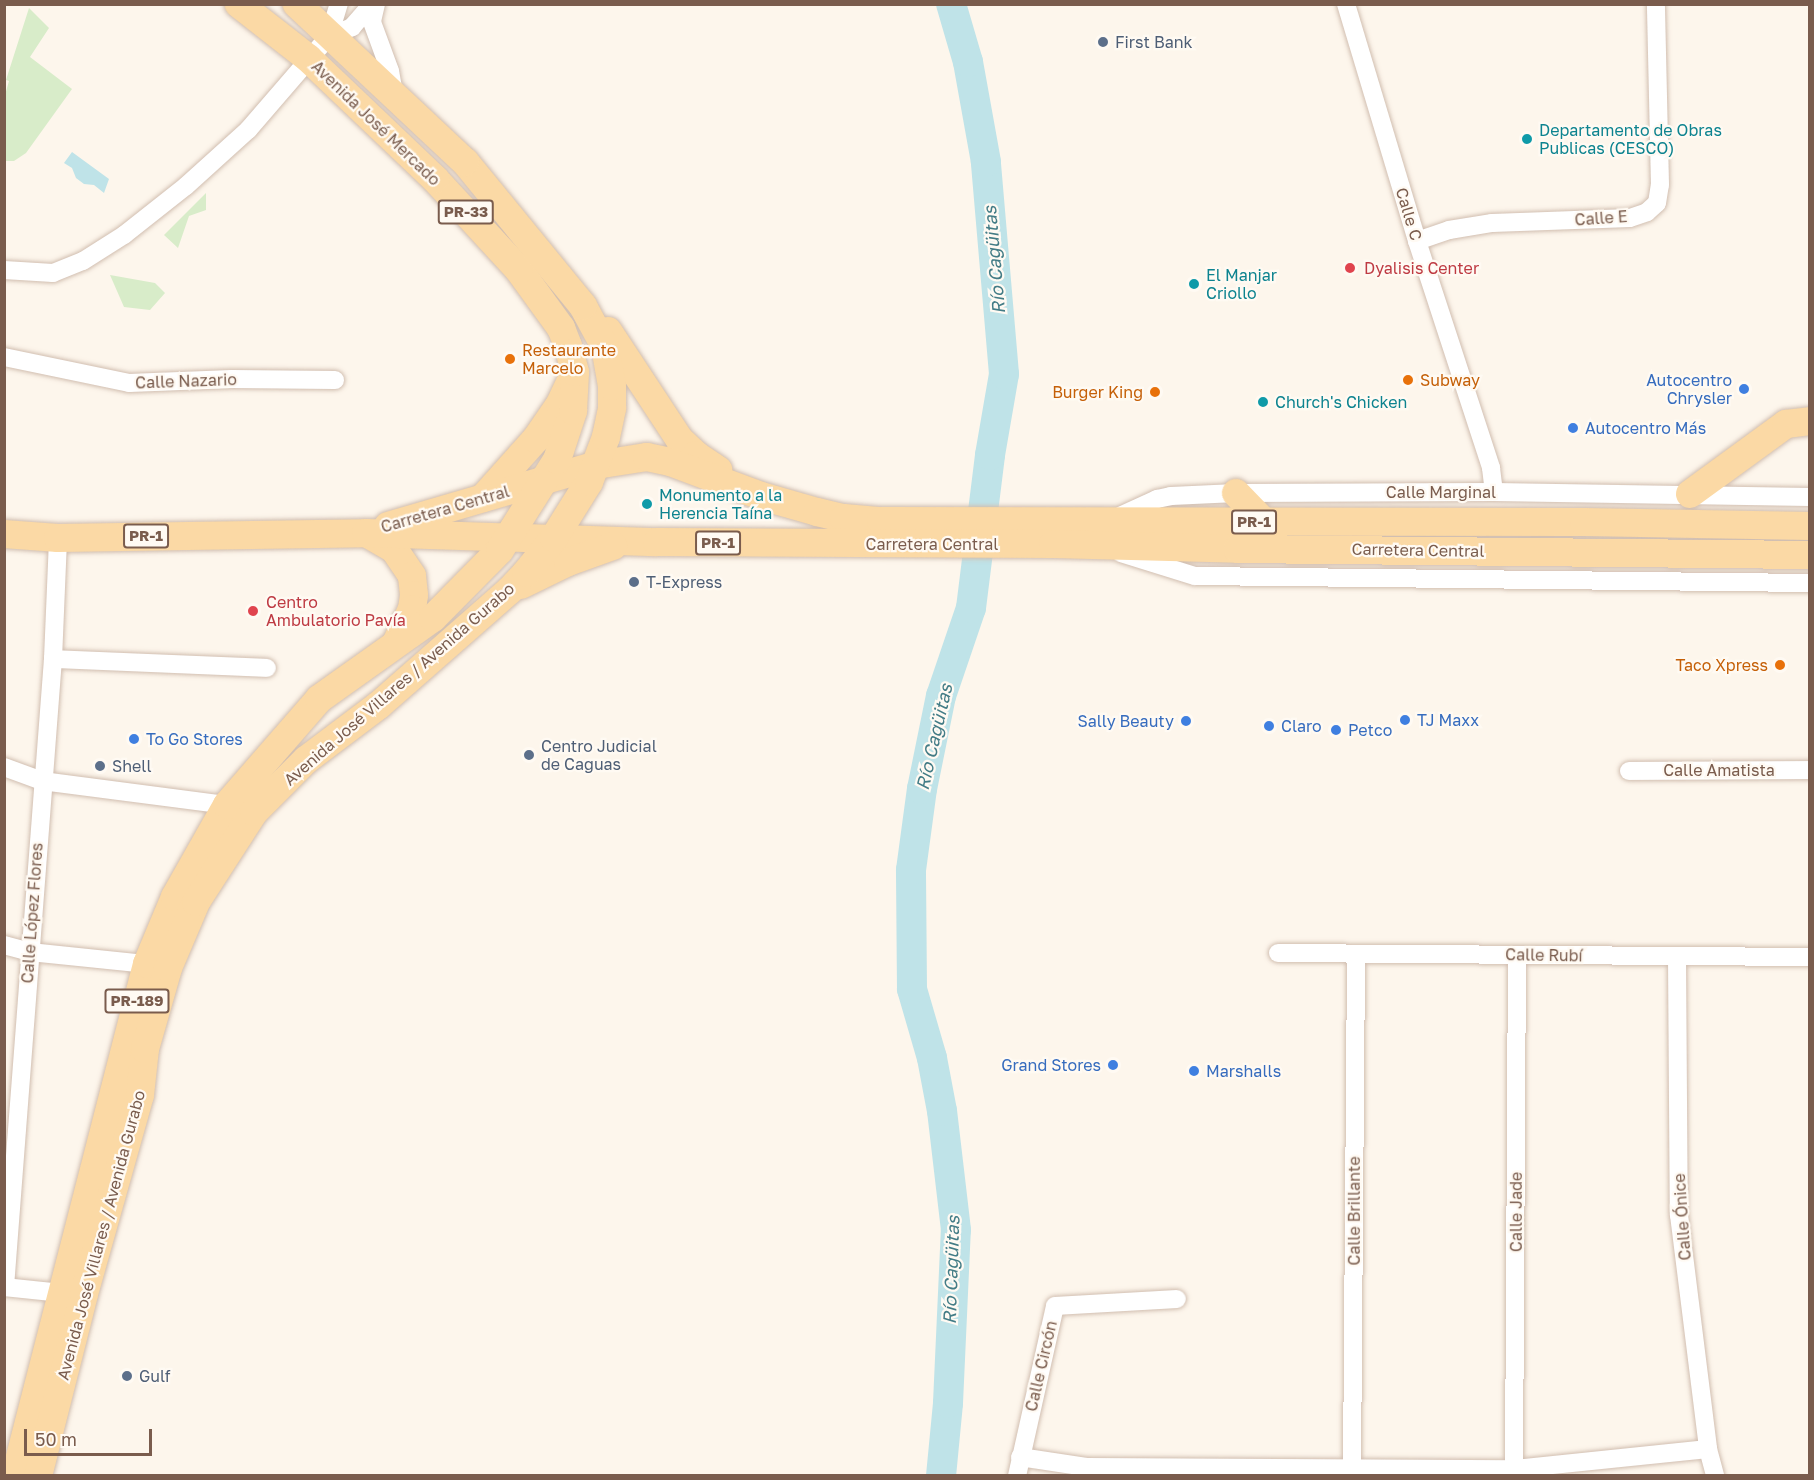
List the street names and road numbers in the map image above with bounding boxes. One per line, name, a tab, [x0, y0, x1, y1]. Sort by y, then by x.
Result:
street label: Avenida José Mercado	[308, 57, 444, 189]
street label: Calle C	[1392, 185, 1426, 243]
road number: PR-33	[438, 200, 494, 224]
street label: Calle E	[1574, 207, 1628, 229]
street label: Calle Nazario	[135, 370, 237, 392]
street label: Carretera Central	[379, 481, 511, 537]
street label: Calle Marginal	[1386, 482, 1496, 502]
road number: PR-1	[1230, 510, 1278, 534]
road number: PR-1	[122, 524, 170, 548]
road number: PR-1	[694, 531, 742, 555]
street label: Carretera Central	[866, 534, 998, 554]
street label: Carretera Central	[1351, 539, 1485, 561]
street label: Avenida José Villares / Avenida Gurabo	[280, 579, 518, 789]
street label: Calle Amatista	[1663, 760, 1775, 780]
street label: Calle López Flores	[18, 842, 46, 984]
street label: Calle Rubí	[1505, 945, 1583, 965]
road number: PR-189	[104, 989, 170, 1013]
street label: Avenida José Villares / Avenida Gurabo	[53, 1088, 149, 1382]
street label: Calle Brillante	[1344, 1156, 1364, 1266]
street label: Calle Jade	[1506, 1172, 1526, 1252]
street label: Calle Ónice	[1669, 1173, 1695, 1261]
street label: Calle Circón	[1021, 1319, 1061, 1413]

